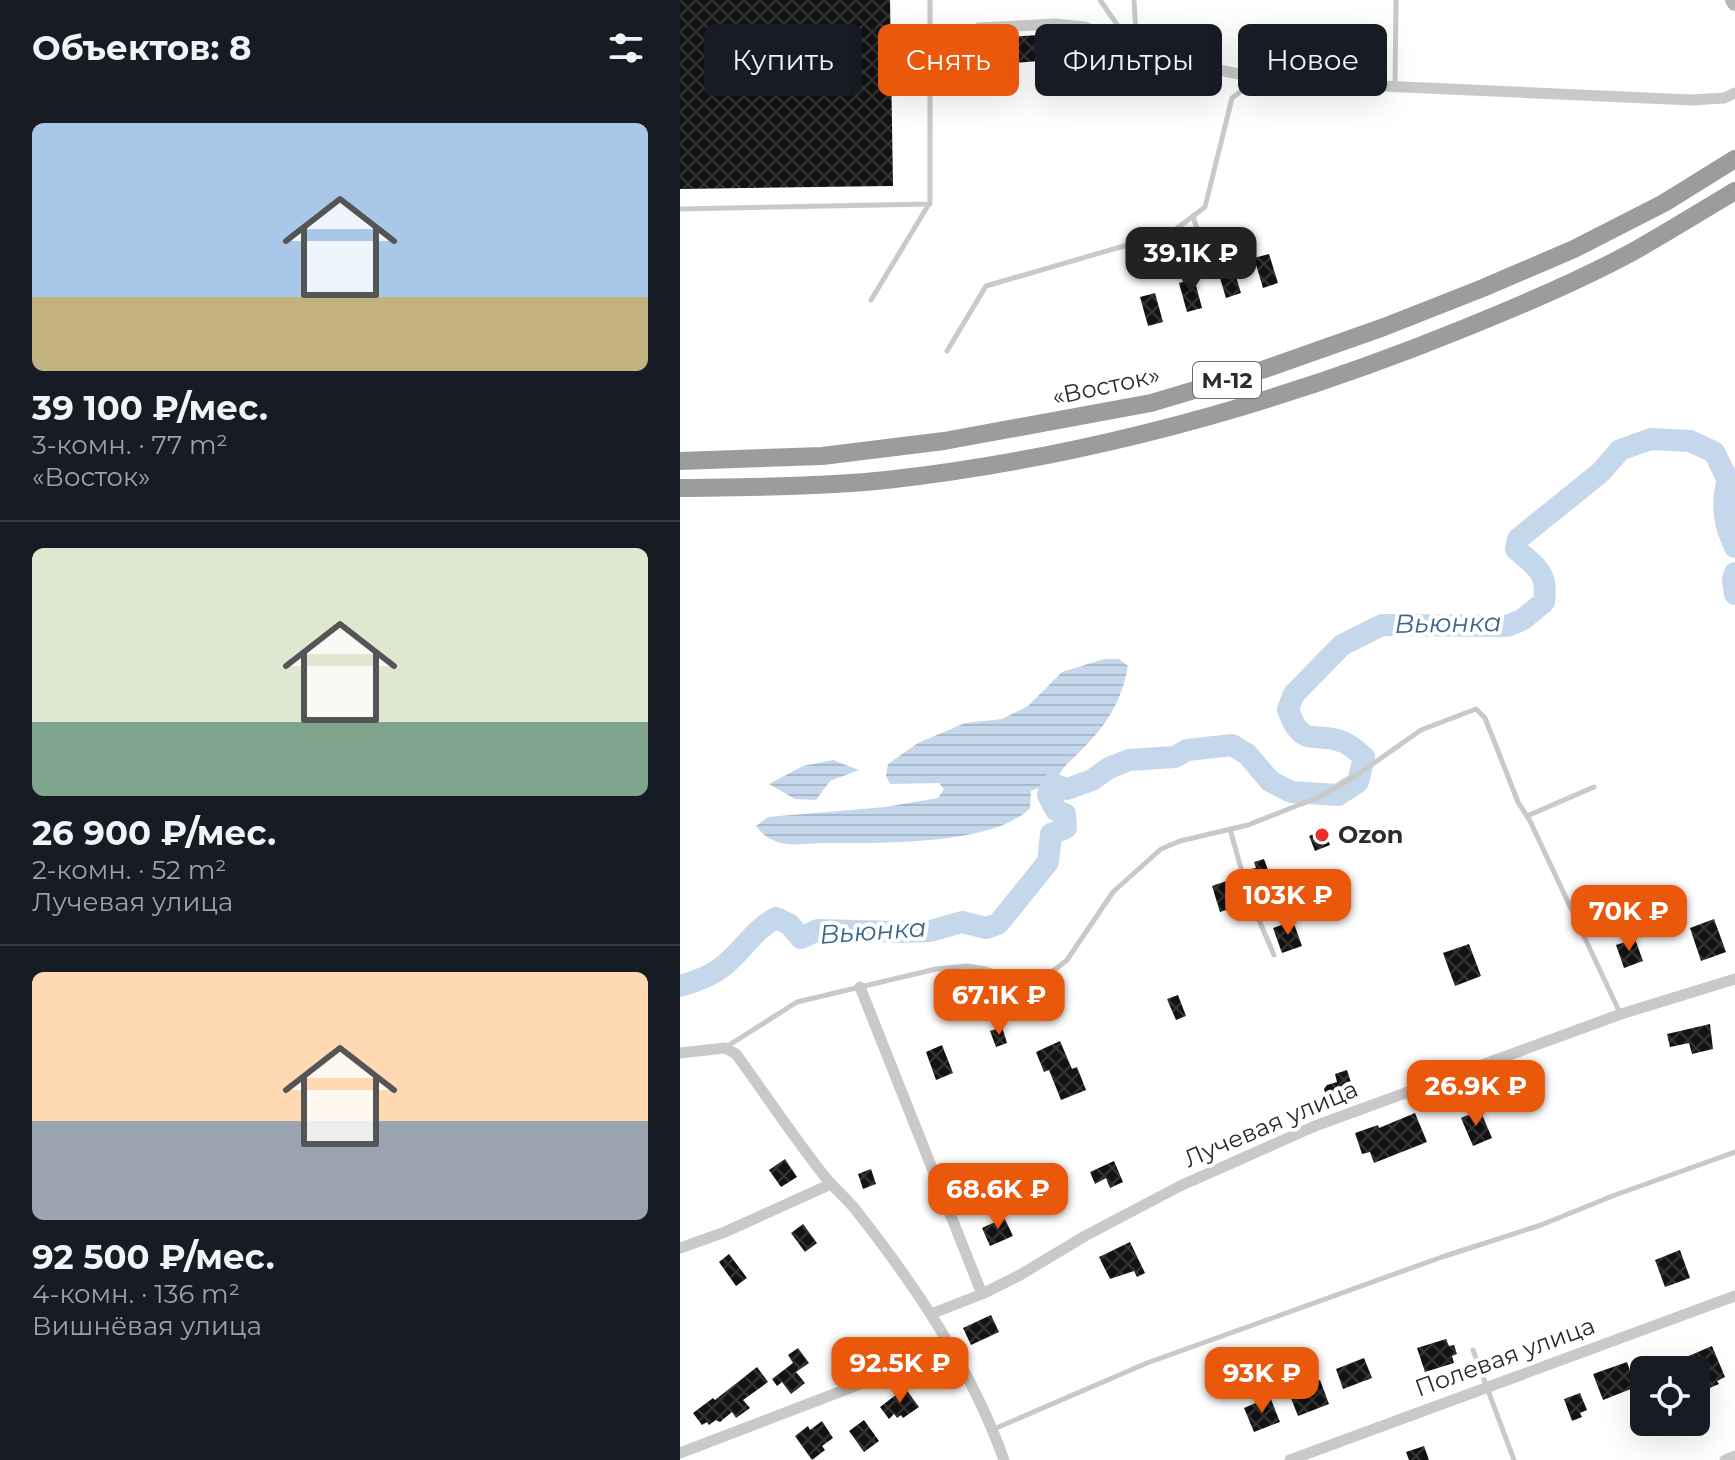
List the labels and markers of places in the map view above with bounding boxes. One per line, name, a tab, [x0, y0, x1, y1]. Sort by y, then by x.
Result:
pin: 39.1K ₽	[1117, 227, 1265, 295]
place label: Ozon	[1338, 820, 1403, 849]
marker: Ozon	[1313, 826, 1331, 844]
pin: 103K ₽	[1223, 869, 1353, 937]
pin: 70K ₽	[1573, 885, 1685, 953]
pin: 67.1K ₽	[925, 969, 1073, 1037]
pin: 26.9K ₽	[1402, 1060, 1550, 1128]
pin: 68.6K ₽	[924, 1163, 1072, 1231]
pin: 92.5K ₽	[826, 1337, 974, 1405]
pin: 93K ₽	[1206, 1347, 1318, 1415]

